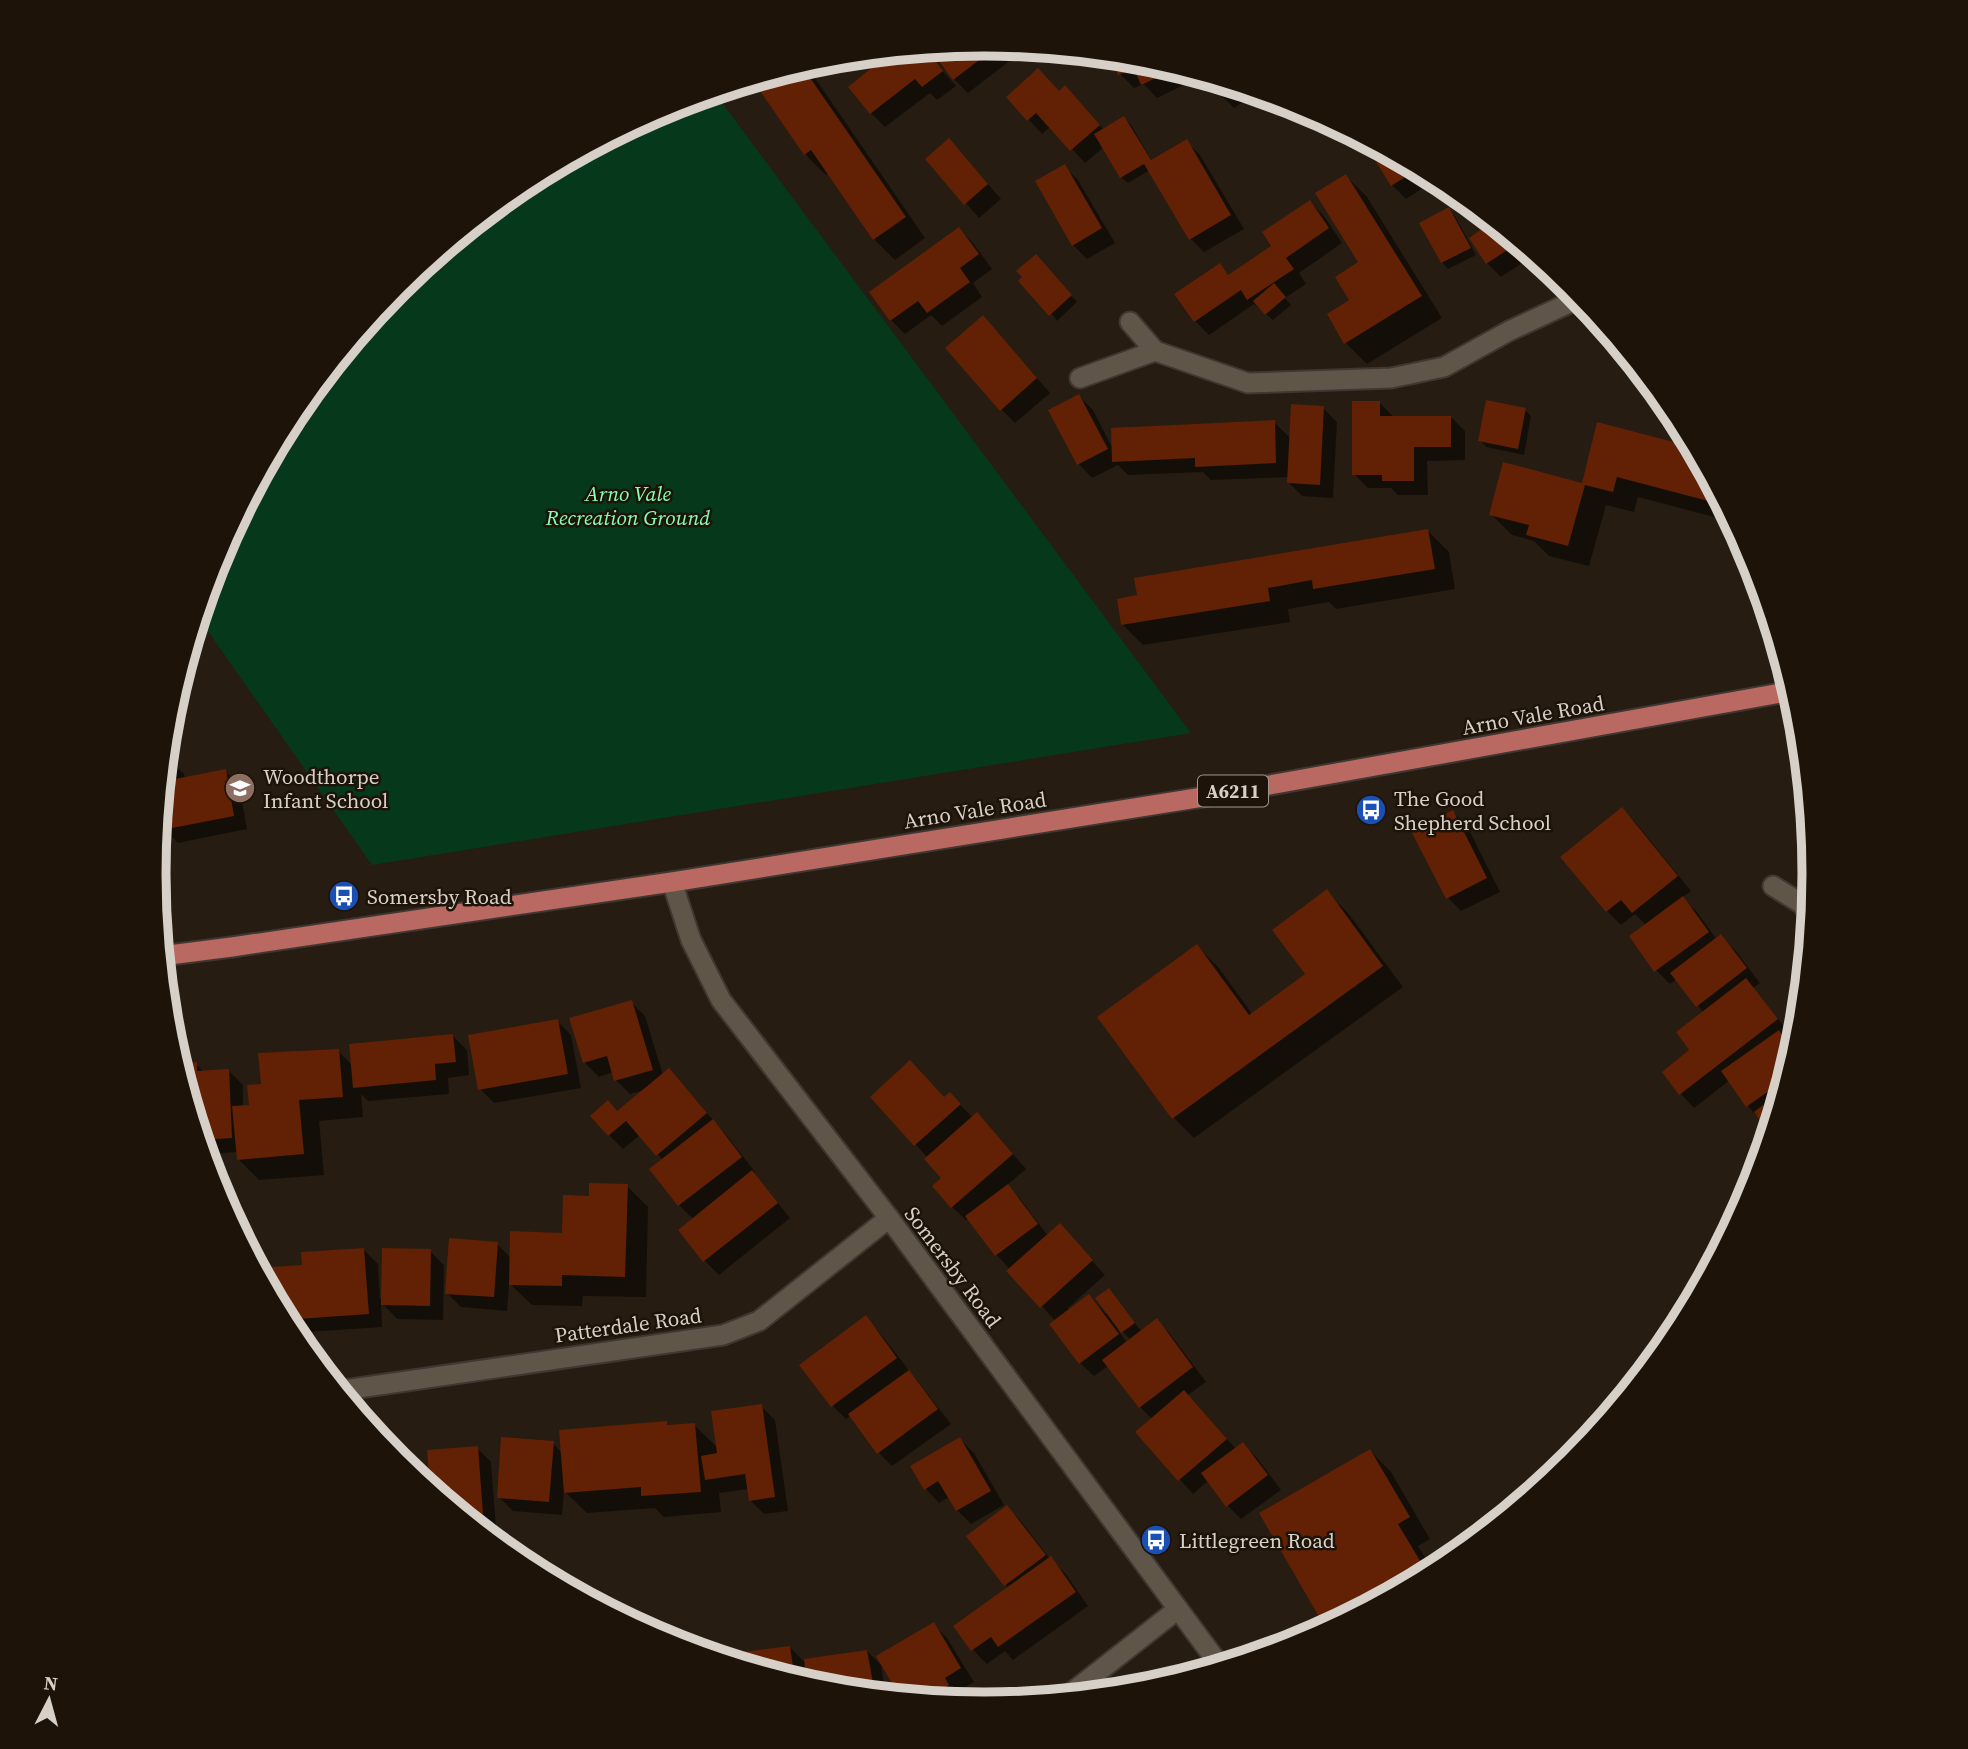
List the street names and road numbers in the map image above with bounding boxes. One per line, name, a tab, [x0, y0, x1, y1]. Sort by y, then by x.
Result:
street label: Arno Vale Road	[1460, 688, 1606, 742]
road number: A6211	[1198, 776, 1268, 806]
street label: Arno Vale Road	[902, 784, 1048, 836]
street label: Somersby Road	[898, 1201, 1008, 1334]
street label: Patterdale Road	[553, 1300, 703, 1350]

